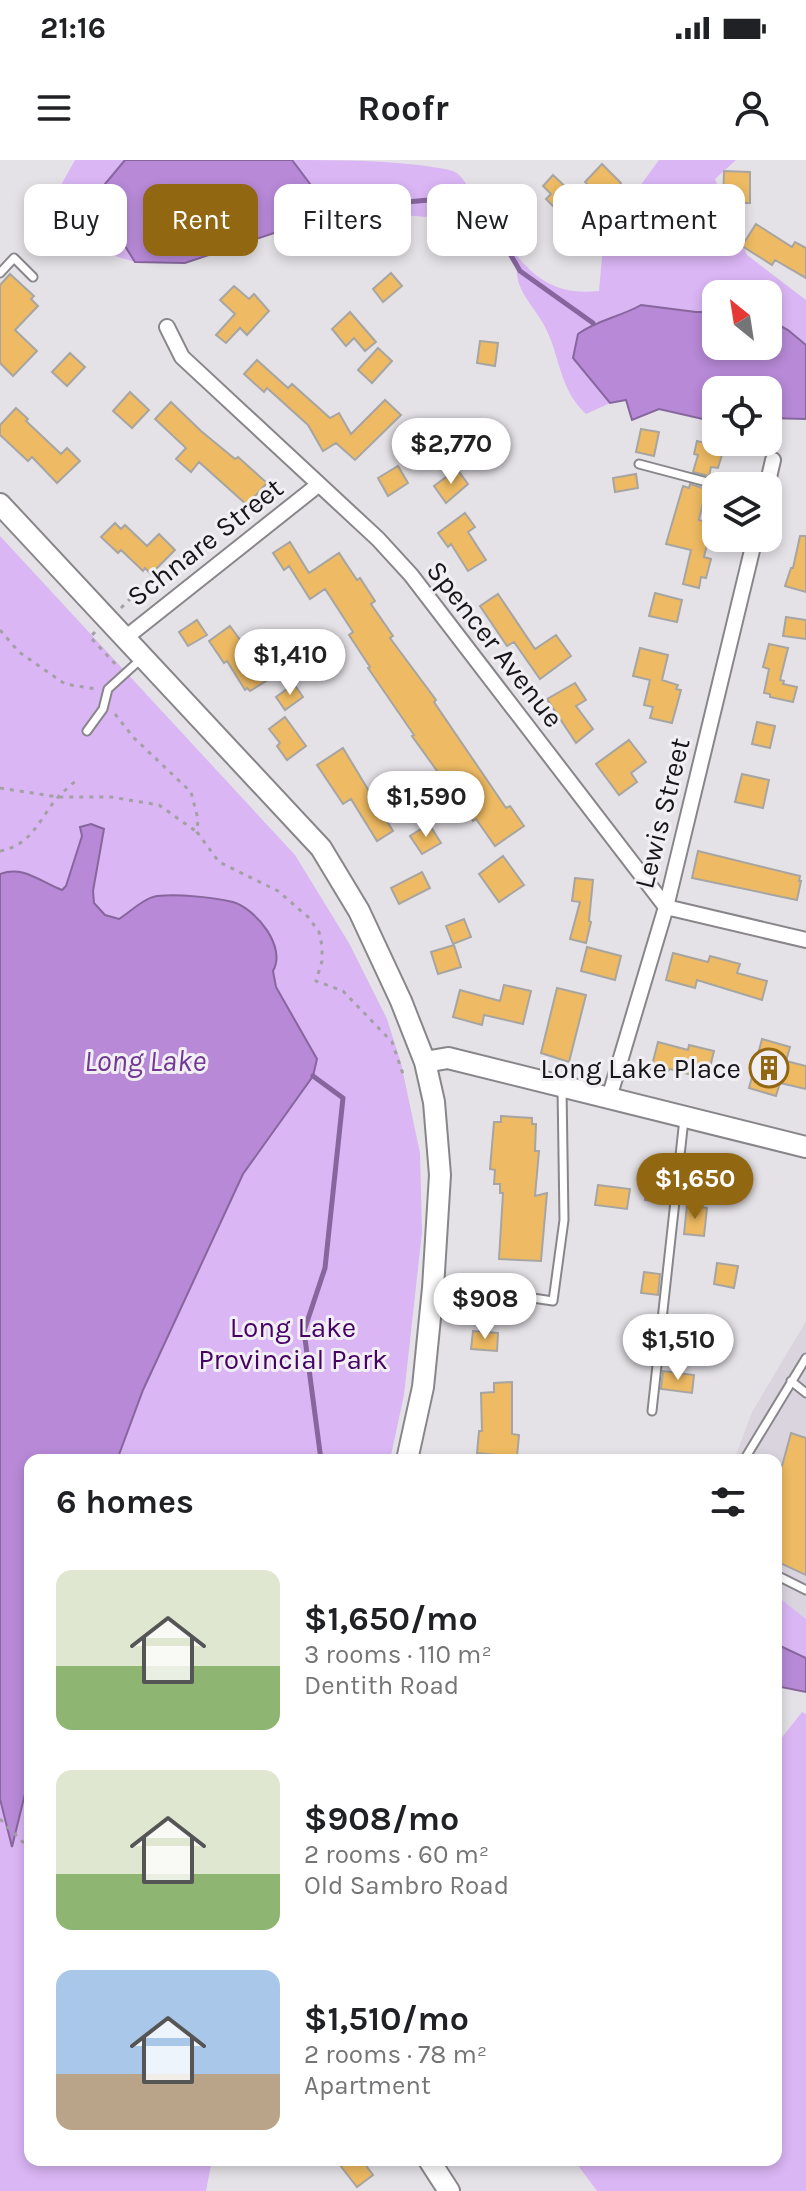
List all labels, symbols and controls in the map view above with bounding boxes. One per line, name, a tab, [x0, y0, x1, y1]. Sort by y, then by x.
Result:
text: 21:16	[40, 10, 106, 46]
icon: menu	[32, 86, 76, 130]
icon: person	[730, 86, 774, 130]
text: Roofr	[357, 87, 449, 129]
chip: Buy	[24, 184, 127, 256]
chip: Rent	[143, 184, 258, 256]
chip: Filters	[274, 184, 411, 256]
chip: New	[427, 184, 537, 256]
chip: Apartment	[553, 184, 745, 256]
north arrow	[702, 280, 782, 360]
map controls	[702, 280, 782, 552]
button: locate	[702, 376, 782, 456]
pin: $2,770	[386, 418, 516, 486]
text: $2,770	[410, 428, 492, 459]
street label: Schnare Street	[121, 471, 289, 613]
button: layers	[702, 472, 782, 552]
street label: Spencer Avenue	[420, 554, 570, 734]
pin: $1,410	[225, 629, 355, 697]
text: $1,410	[253, 639, 327, 670]
street label: Lewis Street	[627, 734, 697, 892]
pin: $1,590	[361, 771, 491, 839]
text: $1,590	[385, 781, 467, 812]
water label: Long Lake	[84, 1043, 206, 1079]
building icon: Long Lake Place	[748, 1047, 790, 1089]
place label: Long Lake Place	[540, 1052, 741, 1085]
pin: $1,650	[630, 1153, 760, 1221]
text: $1,650	[654, 1163, 736, 1194]
pin: $908	[438, 1273, 532, 1341]
text: $908	[451, 1283, 519, 1314]
park label: Long Lake Provincial Park	[198, 1311, 388, 1376]
pin: $1,510	[613, 1314, 743, 1382]
text: $1,510	[641, 1324, 715, 1355]
icon: filters	[706, 1480, 750, 1524]
text: 6 homes	[56, 1482, 194, 1522]
text: $1,650/mo	[304, 1599, 478, 1639]
icon: home	[120, 1602, 216, 1698]
text: 3 rooms · 110 m²	[304, 1639, 492, 1670]
text: Dentith Road	[304, 1670, 459, 1701]
text: $908/mo	[304, 1799, 459, 1839]
icon: home	[120, 1802, 216, 1898]
text: 2 rooms · 60 m²	[304, 1839, 489, 1870]
text: Old Sambro Road	[304, 1870, 509, 1901]
text: $1,510/mo	[304, 1999, 469, 2039]
icon: home	[120, 2002, 216, 2098]
text: 2 rooms · 78 m²	[304, 2039, 487, 2070]
text: Apartment	[304, 2070, 431, 2101]

